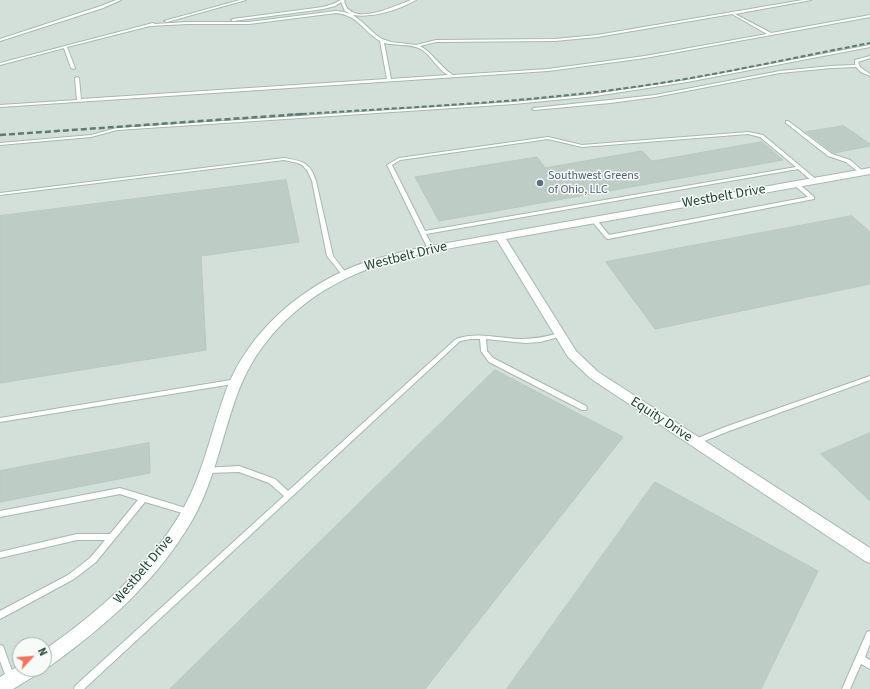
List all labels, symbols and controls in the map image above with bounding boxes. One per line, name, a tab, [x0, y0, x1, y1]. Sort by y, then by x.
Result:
place label: Southwest Greens of Ohio, LLC	[548, 169, 639, 197]
marker: Southwest Greens of Ohio, LLC	[535, 178, 545, 188]
street label: Westbelt Drive	[681, 181, 767, 213]
street label: Westbelt Drive	[363, 239, 449, 275]
street label: Equity Drive	[627, 394, 695, 446]
street label: Westbelt Drive	[110, 532, 178, 608]
north arrow	[12, 637, 52, 677]
text: N	[34, 645, 51, 659]

